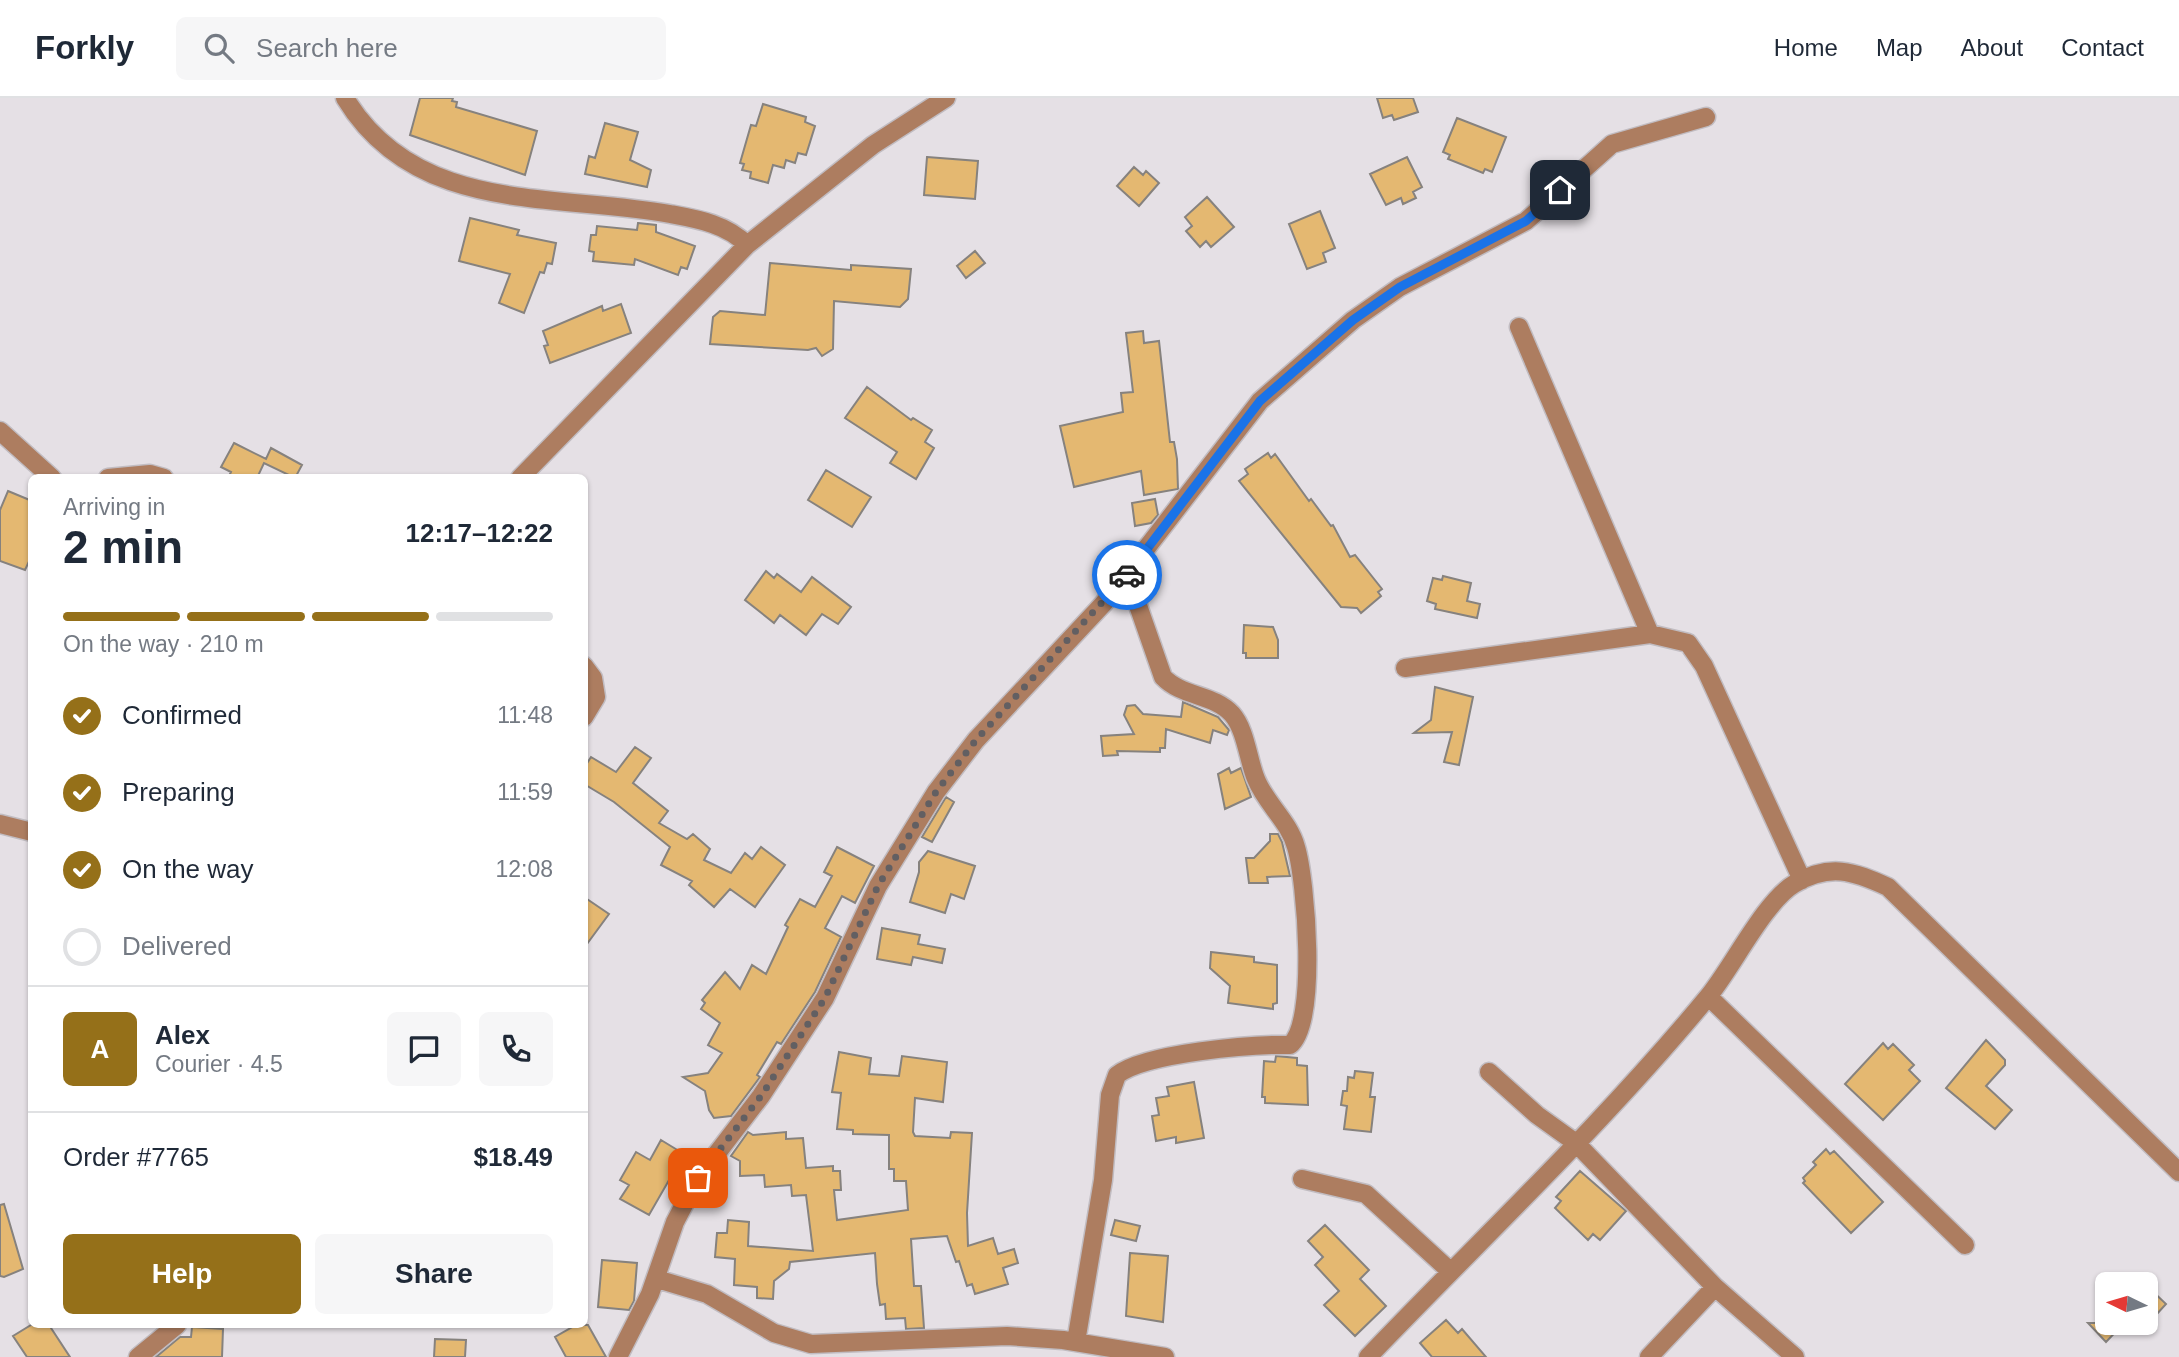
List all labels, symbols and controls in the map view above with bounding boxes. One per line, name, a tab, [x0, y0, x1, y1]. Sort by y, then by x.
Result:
search box	[176, 17, 666, 80]
text: Forkly	[35, 29, 134, 66]
icon: search	[200, 29, 238, 67]
text: Search here	[256, 33, 398, 63]
text: Home	[1774, 34, 1838, 61]
text: Map	[1876, 34, 1923, 61]
text: About	[1961, 34, 2023, 61]
text: Contact	[2061, 34, 2144, 61]
pin	[1530, 160, 1590, 220]
icon: home	[1541, 171, 1579, 209]
text: Arriving in	[63, 494, 165, 520]
text: 12:17–12:22	[406, 518, 553, 548]
text: 2 min	[63, 521, 183, 573]
courier	[1092, 540, 1162, 610]
icon: car	[1108, 556, 1146, 594]
text: On the way · 210 m	[63, 631, 264, 657]
icon: check	[63, 697, 101, 735]
text: Confirmed	[122, 700, 242, 730]
text: 11:48	[497, 702, 553, 728]
icon: check	[63, 774, 101, 812]
text: Preparing	[122, 777, 235, 807]
text: 11:59	[497, 779, 553, 805]
icon: check	[63, 851, 101, 889]
text: On the way	[122, 854, 254, 884]
text: 12:08	[495, 856, 553, 882]
text: Delivered	[122, 931, 232, 961]
button: chat	[387, 1012, 461, 1086]
button: phone	[479, 1012, 553, 1086]
text: Alex	[155, 1020, 210, 1050]
text: A	[91, 1034, 109, 1064]
text: Courier · 4.5	[155, 1051, 283, 1077]
text: Order #7765	[63, 1142, 209, 1172]
text: $18.49	[473, 1142, 553, 1172]
pin	[668, 1148, 728, 1208]
icon: bag	[679, 1159, 717, 1197]
button: Help	[63, 1234, 301, 1314]
button: Share	[315, 1234, 553, 1314]
north arrow	[2095, 1272, 2158, 1335]
map controls	[2095, 1272, 2158, 1335]

